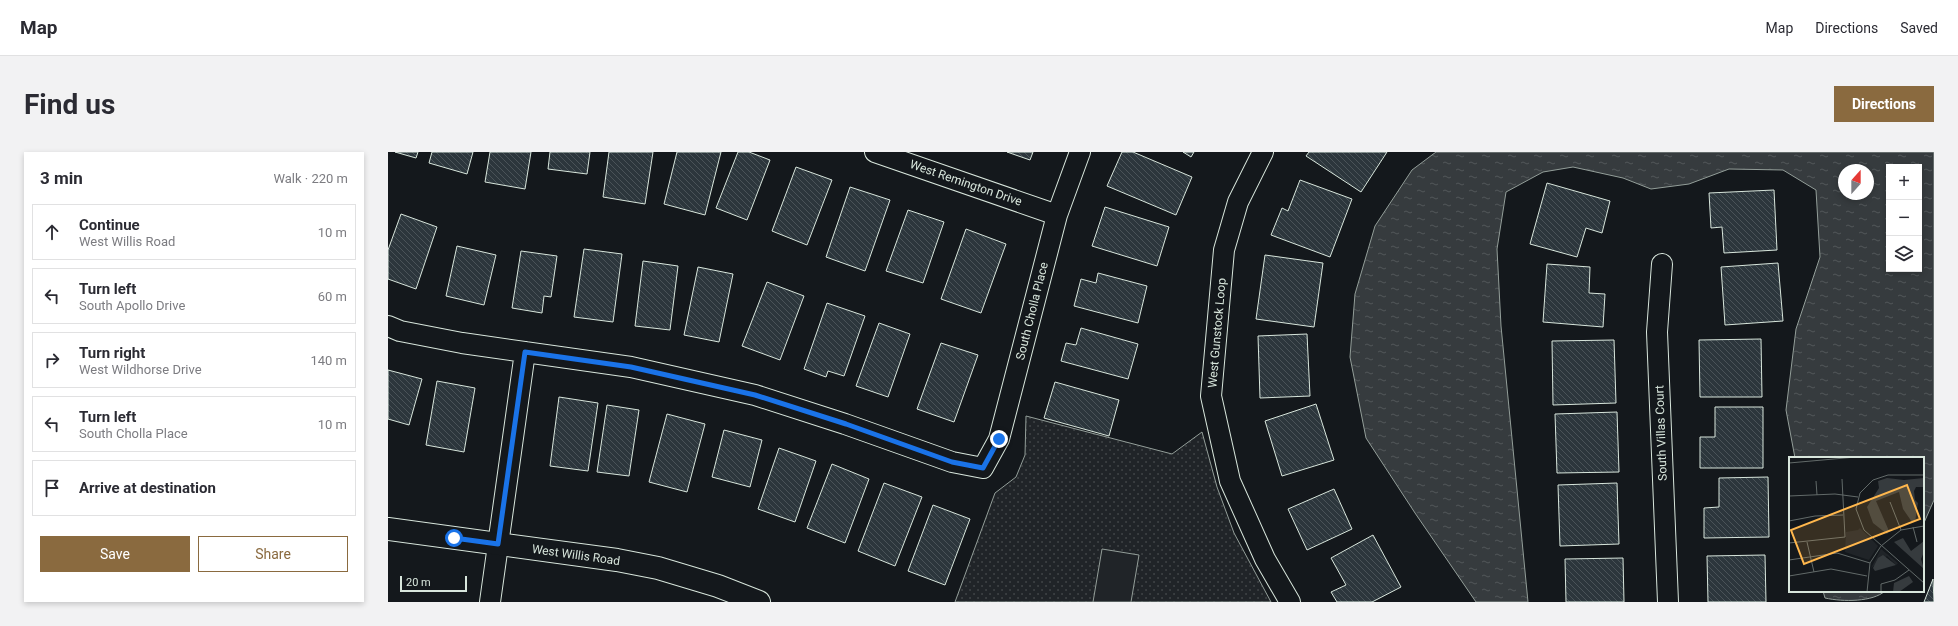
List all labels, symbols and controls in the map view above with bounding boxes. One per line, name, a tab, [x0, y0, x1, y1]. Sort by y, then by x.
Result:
text: Map	[20, 16, 58, 39]
text: Map	[1766, 20, 1793, 36]
text: Directions	[1815, 20, 1878, 36]
text: Saved	[1900, 20, 1938, 36]
button: Directions	[1834, 86, 1934, 122]
text: Find us	[24, 88, 115, 121]
street label: West Remington Drive	[908, 157, 1024, 209]
north arrow	[1838, 164, 1874, 200]
map controls	[1886, 164, 1922, 272]
button: +	[1886, 164, 1922, 200]
text: 3 min	[40, 168, 83, 188]
text: Walk · 220 m	[273, 171, 348, 186]
button: −	[1886, 200, 1922, 236]
text: Continue	[79, 216, 140, 234]
icon: ahead	[41, 221, 63, 243]
text: 10 m	[318, 225, 347, 240]
text: West Willis Road	[79, 234, 175, 249]
button: layers	[1886, 236, 1922, 272]
street label: South Cholla Place	[1013, 261, 1051, 361]
street label: West Gunstock Loop	[1205, 277, 1229, 389]
text: Turn left	[79, 280, 136, 298]
icon: left	[41, 285, 63, 307]
text: 60 m	[318, 289, 347, 304]
text: South Apollo Drive	[79, 298, 185, 313]
text: Turn right	[79, 344, 145, 362]
icon: right	[41, 349, 63, 371]
text: 140 m	[310, 353, 347, 368]
text: West Wildhorse Drive	[79, 362, 202, 377]
street label: South Villas Court	[1652, 385, 1670, 481]
text: Turn left	[79, 408, 136, 426]
icon: left	[41, 413, 63, 435]
text: 10 m	[318, 417, 347, 432]
text: South Cholla Place	[79, 426, 188, 441]
route end	[990, 430, 1008, 448]
inset map	[1789, 457, 1924, 592]
icon: arrive	[41, 477, 63, 499]
text: Arrive at destination	[79, 479, 216, 497]
route start	[445, 529, 463, 547]
button: Save	[40, 536, 190, 572]
button: Share	[198, 536, 348, 572]
street label: West Willis Road	[531, 542, 621, 568]
scale bar	[400, 574, 467, 593]
text: 20 m	[406, 576, 431, 589]

